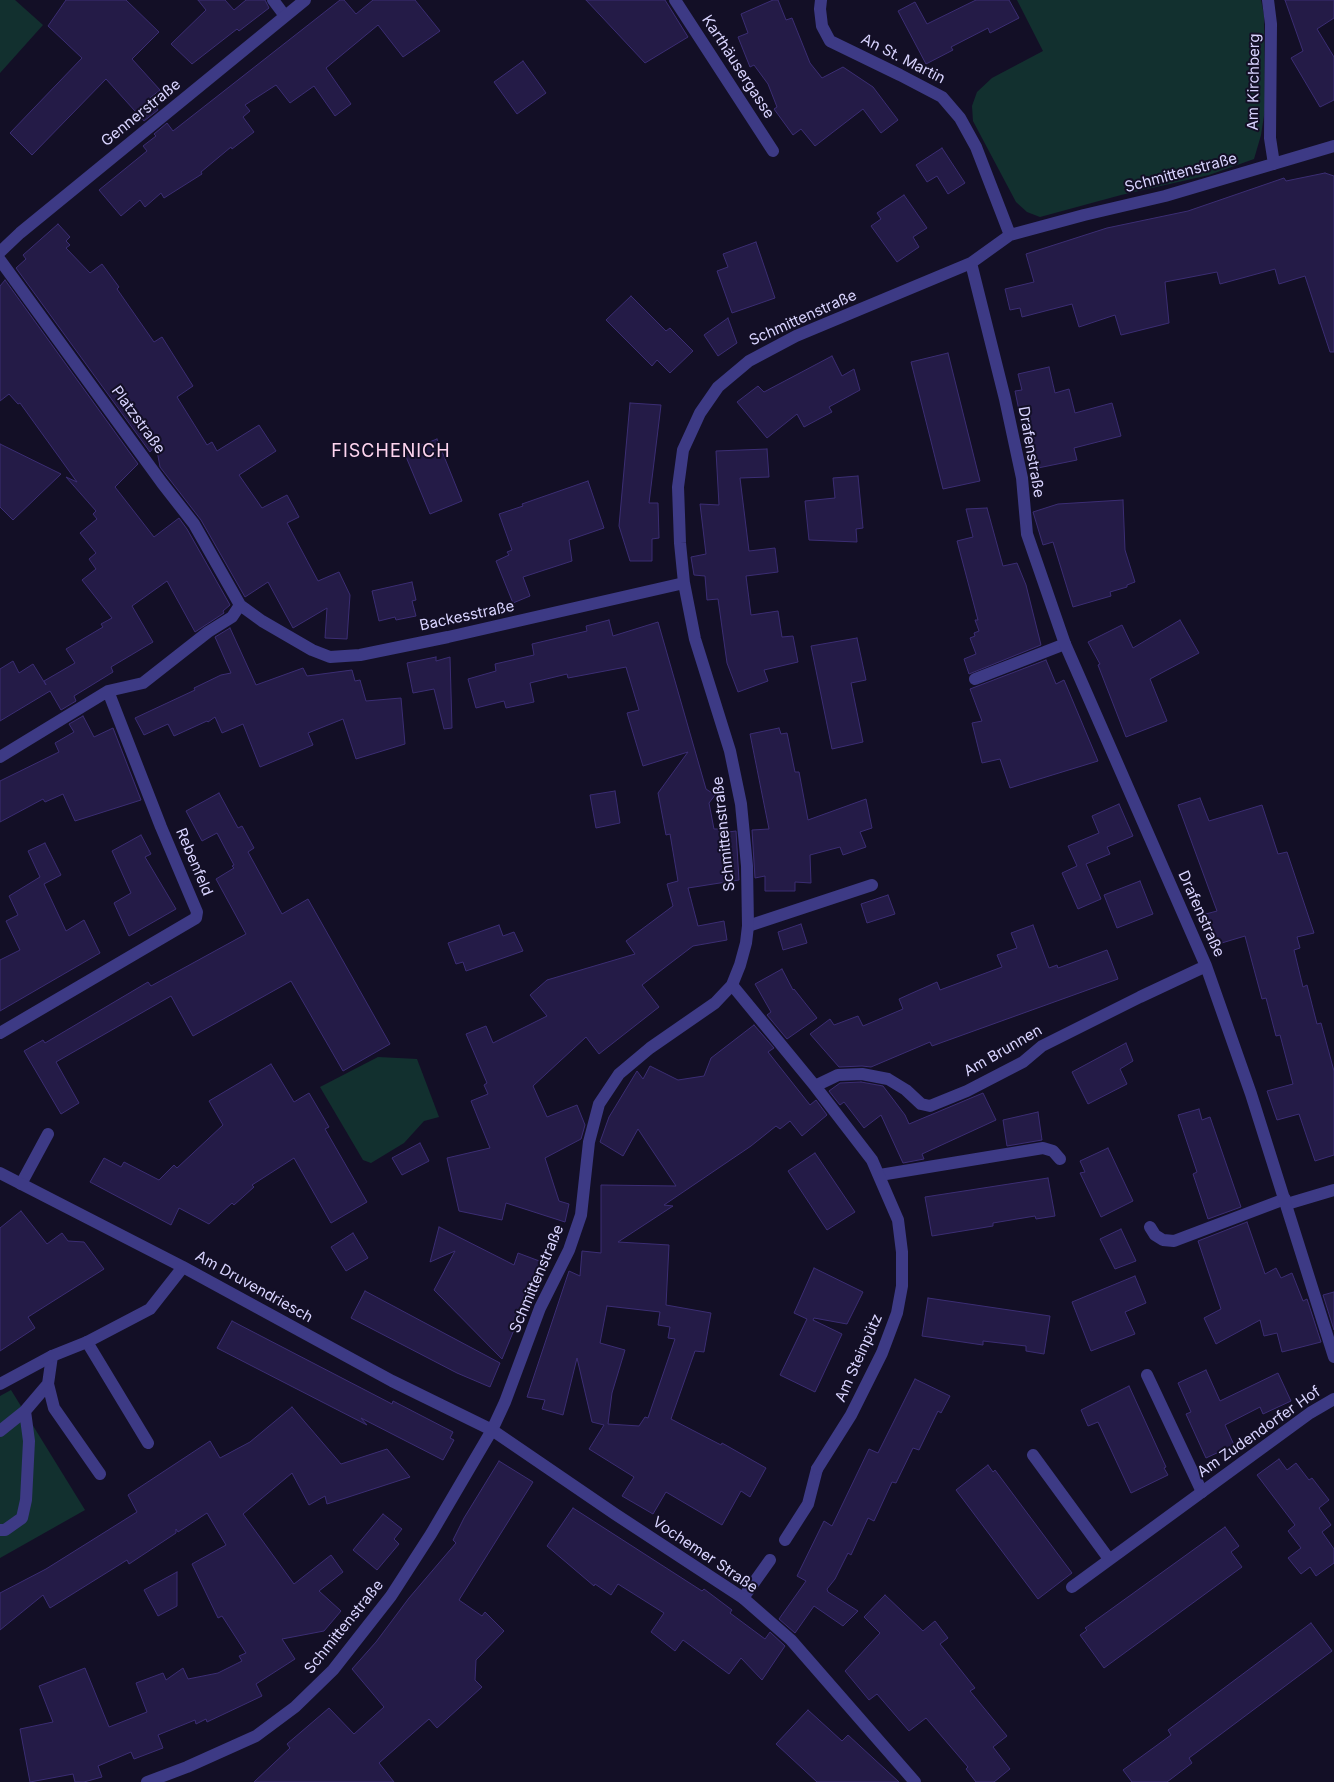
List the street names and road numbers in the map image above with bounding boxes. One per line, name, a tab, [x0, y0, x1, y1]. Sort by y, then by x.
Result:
street label: Karthäusergasse	[698, 12, 778, 122]
street label: An St. Martin	[858, 30, 948, 88]
street label: Am Kirchberg	[1244, 33, 1264, 131]
street label: Gennerstraße	[98, 76, 184, 150]
street label: Schmittenstraße	[1123, 149, 1239, 197]
street label: Schmittenstraße	[747, 286, 859, 350]
street label: Platzstraße	[107, 382, 169, 458]
street label: Drafenstraße	[1014, 405, 1048, 499]
street label: Backesstraße	[418, 597, 516, 635]
street label: Schmittenstraße	[709, 776, 739, 892]
street label: Rebenfeld	[172, 826, 216, 898]
street label: Drafenstraße	[1174, 868, 1228, 960]
street label: Am Brunnen	[961, 1021, 1045, 1081]
street label: Schmittenstraße	[506, 1222, 568, 1336]
street label: Am Druvendriesch	[192, 1247, 316, 1327]
street label: Am Steinpütz	[832, 1311, 886, 1405]
street label: Am Zudendorfer Hof	[1194, 1383, 1324, 1481]
street label: Vochemer Straße	[649, 1513, 761, 1597]
street label: Schmittenstraße	[301, 1576, 387, 1678]

